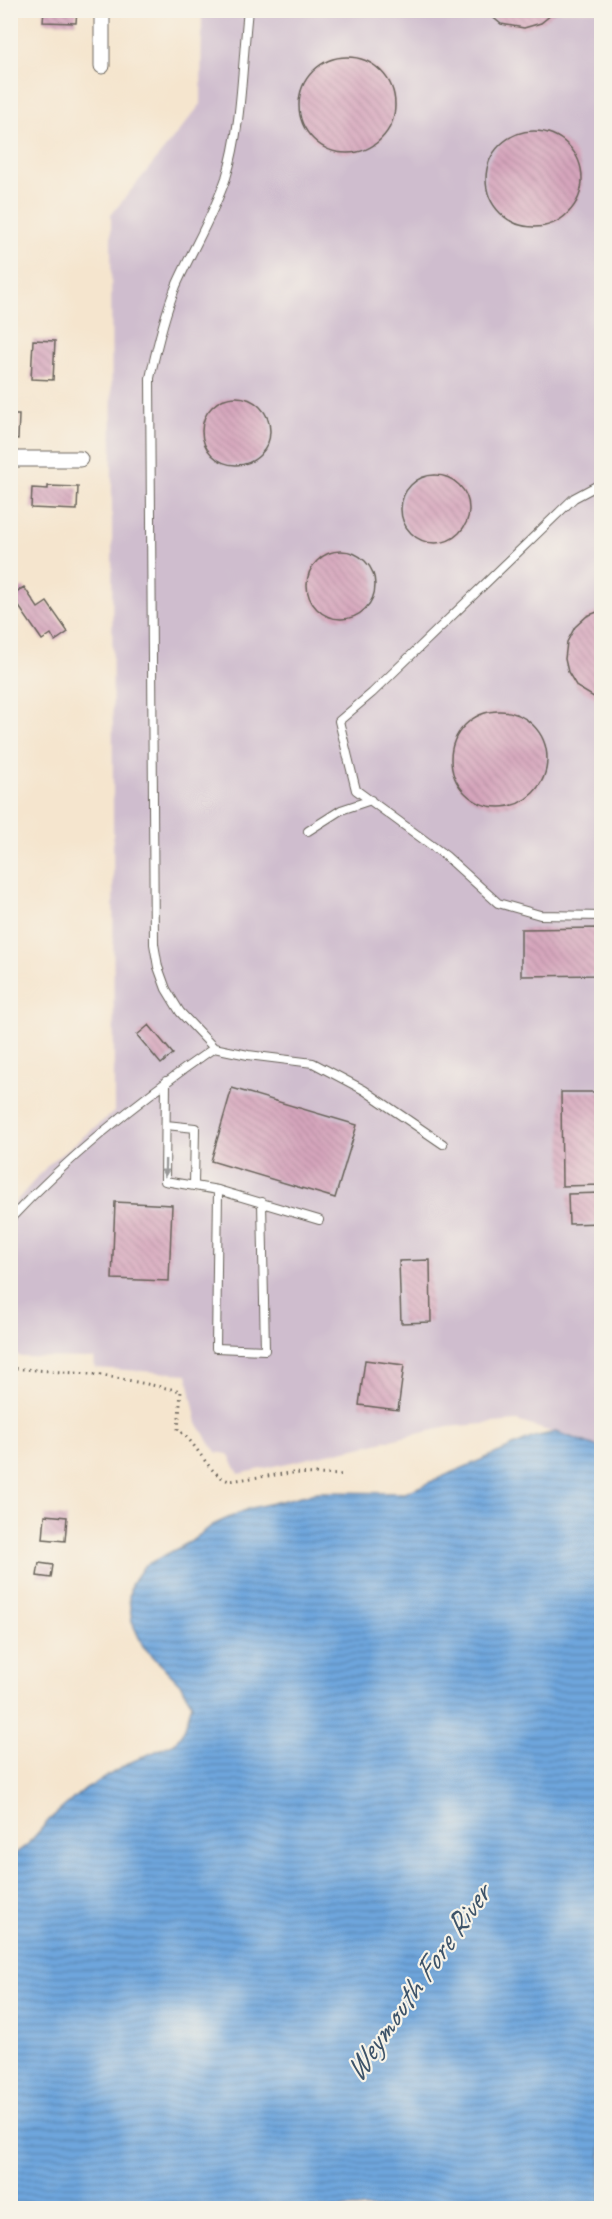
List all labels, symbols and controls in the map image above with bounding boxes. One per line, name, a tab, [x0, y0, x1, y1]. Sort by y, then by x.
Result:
one-way arrow	[160, 1158, 170, 1177]
water label: Weymouth Fore River	[334, 1873, 503, 2089]

